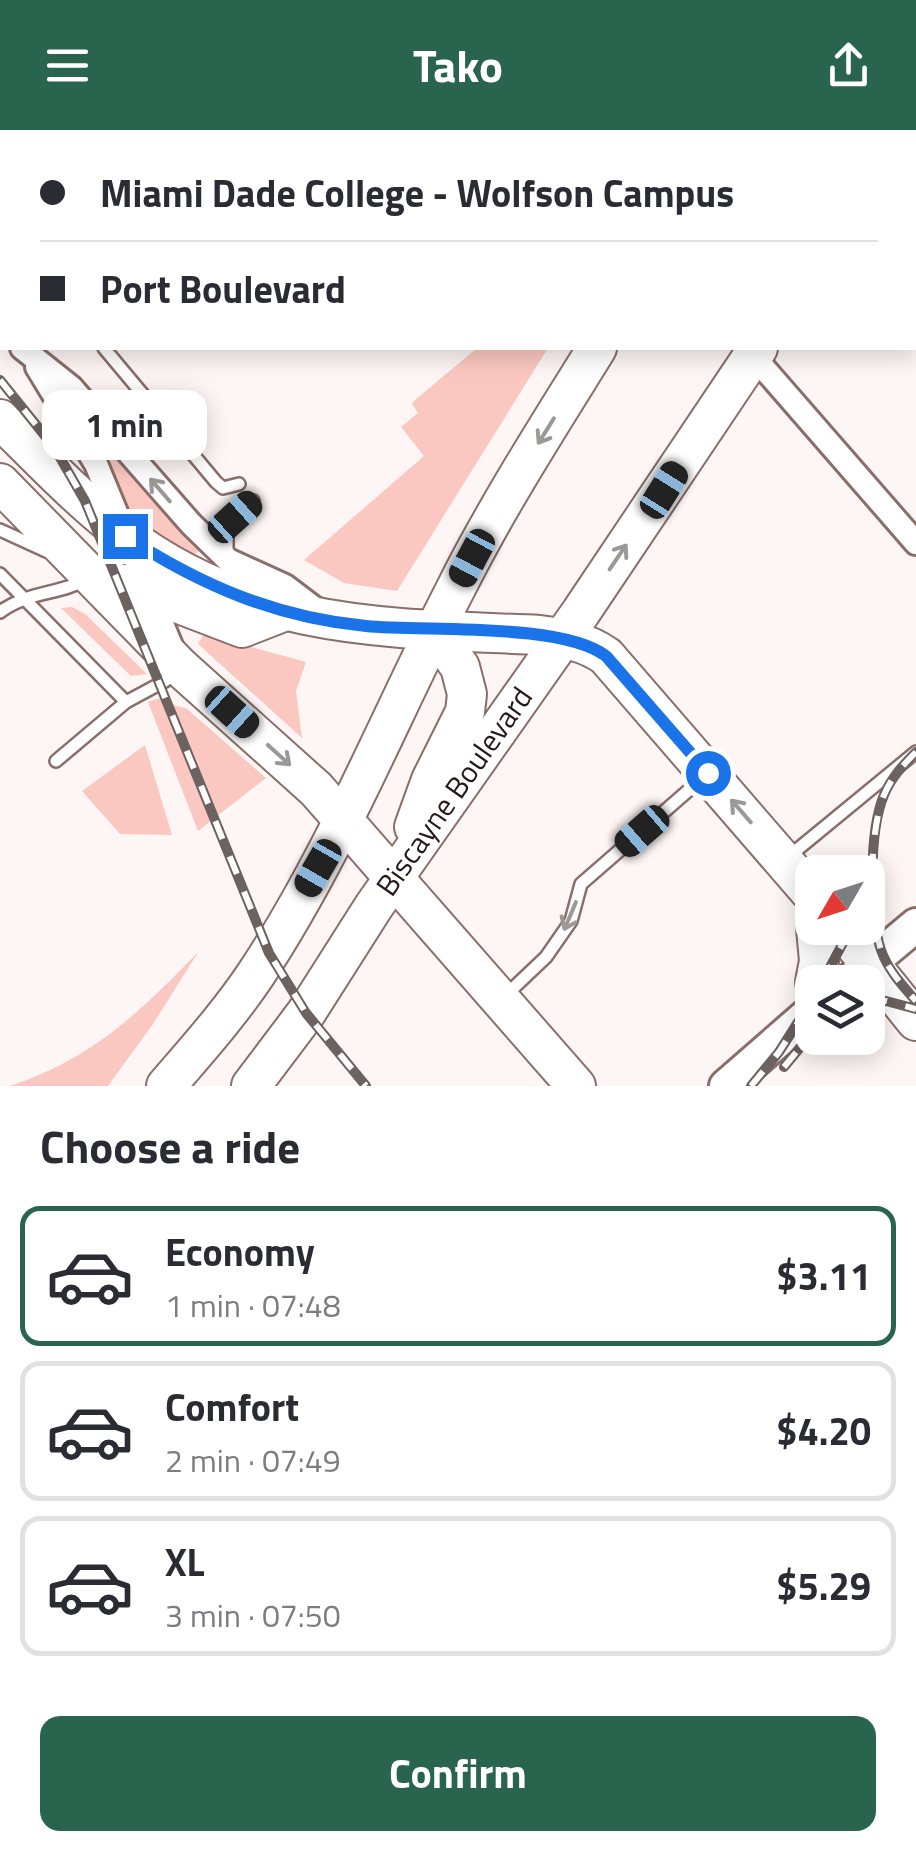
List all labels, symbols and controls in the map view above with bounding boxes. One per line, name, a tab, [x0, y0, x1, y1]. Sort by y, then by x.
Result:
text: Tako	[413, 31, 503, 99]
icon: menu	[40, 38, 95, 93]
icon: share	[821, 38, 876, 93]
text: Miami Dade College - Wolfson Campus	[100, 164, 734, 222]
text: Port Boulevard	[100, 260, 346, 318]
callout: 1 min	[42, 391, 208, 461]
text: 1 min	[86, 401, 163, 449]
one-way arrow	[536, 416, 556, 445]
car	[635, 457, 693, 523]
one-way arrow	[150, 477, 172, 503]
car	[203, 486, 267, 548]
route end	[103, 514, 148, 559]
car	[445, 524, 499, 592]
one-way arrow	[607, 544, 628, 572]
street label: Biscayne Boulevard	[364, 677, 543, 905]
car	[200, 681, 264, 743]
one-way arrow	[266, 743, 291, 766]
route start	[686, 751, 731, 796]
one-way arrow	[731, 799, 753, 825]
car	[610, 800, 674, 862]
car	[290, 835, 346, 901]
north arrow	[795, 855, 885, 945]
map controls	[795, 855, 885, 1055]
one-way arrow	[560, 900, 578, 931]
button: layers	[795, 965, 885, 1055]
text: Choose a ride	[40, 1112, 300, 1180]
text: Economy	[165, 1223, 315, 1281]
icon: car	[45, 1231, 135, 1321]
text: $3.11	[776, 1247, 871, 1305]
text: 1 min · 07:48	[165, 1281, 341, 1329]
text: Comfort	[165, 1378, 299, 1436]
icon: car	[45, 1386, 135, 1476]
text: $4.20	[776, 1402, 871, 1460]
text: 2 min · 07:49	[165, 1436, 341, 1484]
text: XL	[165, 1533, 205, 1591]
icon: car	[45, 1541, 135, 1631]
text: $5.29	[776, 1557, 871, 1615]
text: 3 min · 07:50	[165, 1591, 341, 1639]
button: Confirm	[40, 1716, 876, 1831]

